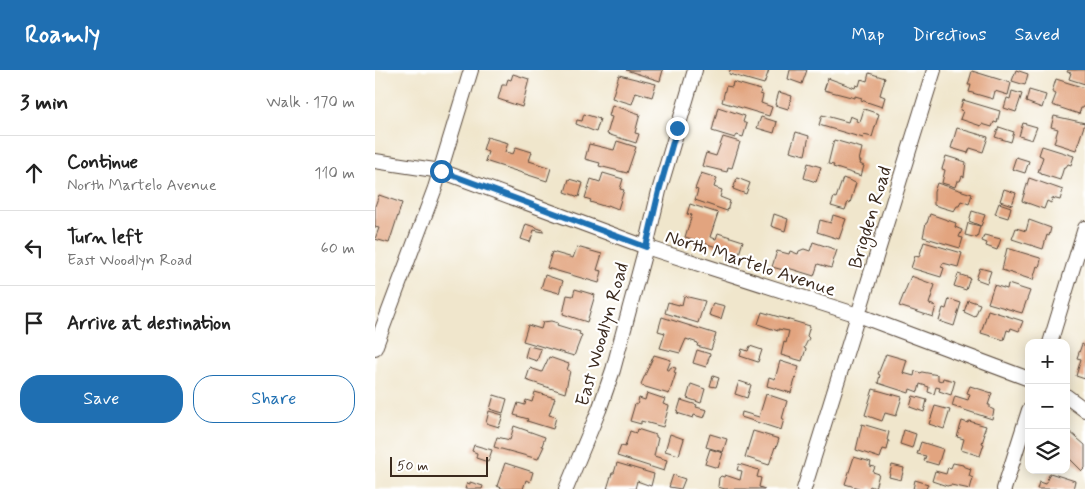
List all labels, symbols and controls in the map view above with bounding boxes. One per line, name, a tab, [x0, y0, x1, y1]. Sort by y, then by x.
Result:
text: Roamly	[25, 20, 100, 51]
text: Map	[852, 23, 885, 47]
text: Directions	[913, 23, 987, 47]
text: Saved	[1015, 23, 1060, 47]
text: 3 min	[20, 89, 68, 117]
text: Walk · 170 m	[266, 92, 355, 113]
route end	[666, 117, 689, 140]
text: Continue	[67, 150, 138, 175]
icon: ahead	[20, 159, 48, 187]
route start	[430, 160, 453, 183]
text: 110 m	[314, 163, 355, 184]
street label: Brigden Road	[843, 163, 900, 272]
text: North Martelo Avenue	[67, 175, 217, 196]
street label: North Martelo Avenue	[662, 224, 839, 303]
text: Turn left	[67, 225, 143, 250]
icon: left	[20, 234, 48, 262]
text: 60 m	[321, 238, 355, 259]
text: East Woodlyn Road	[67, 250, 192, 271]
street label: East Woodlyn Road	[570, 260, 636, 410]
icon: arrive	[20, 309, 48, 337]
text: Arrive at destination	[67, 311, 231, 336]
map controls	[1025, 339, 1070, 474]
button: +	[1025, 339, 1070, 384]
button: Save	[20, 375, 183, 423]
button: Share	[193, 375, 355, 423]
button: −	[1025, 384, 1070, 429]
button: layers	[1025, 429, 1070, 474]
scale bar	[390, 454, 487, 477]
text: 50 m	[397, 457, 428, 475]

